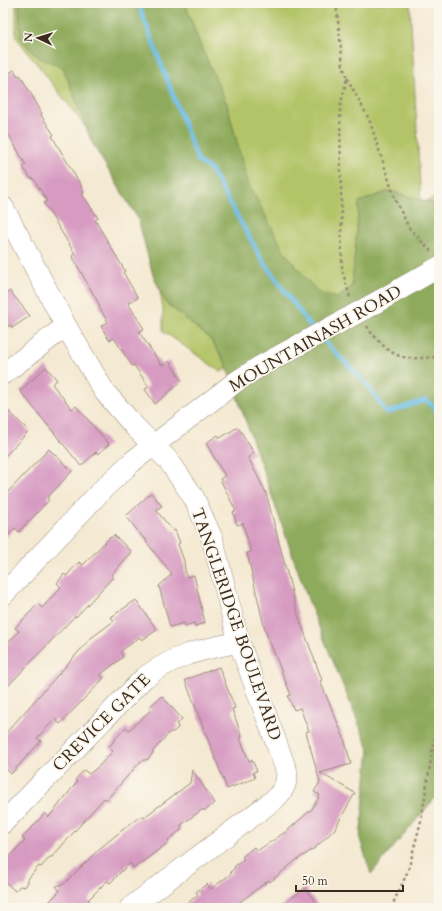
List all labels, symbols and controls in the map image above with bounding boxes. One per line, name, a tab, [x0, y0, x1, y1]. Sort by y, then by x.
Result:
north arrow	[18, 18, 58, 58]
text: N	[21, 32, 36, 43]
street label: MOUNTAINASH ROAD	[225, 279, 406, 397]
street label: TANGLERIDGE BOULEVARD	[186, 505, 287, 744]
street label: CREVICE GATE	[47, 668, 155, 776]
scale bar	[296, 867, 403, 893]
text: 50 m	[302, 873, 329, 889]

